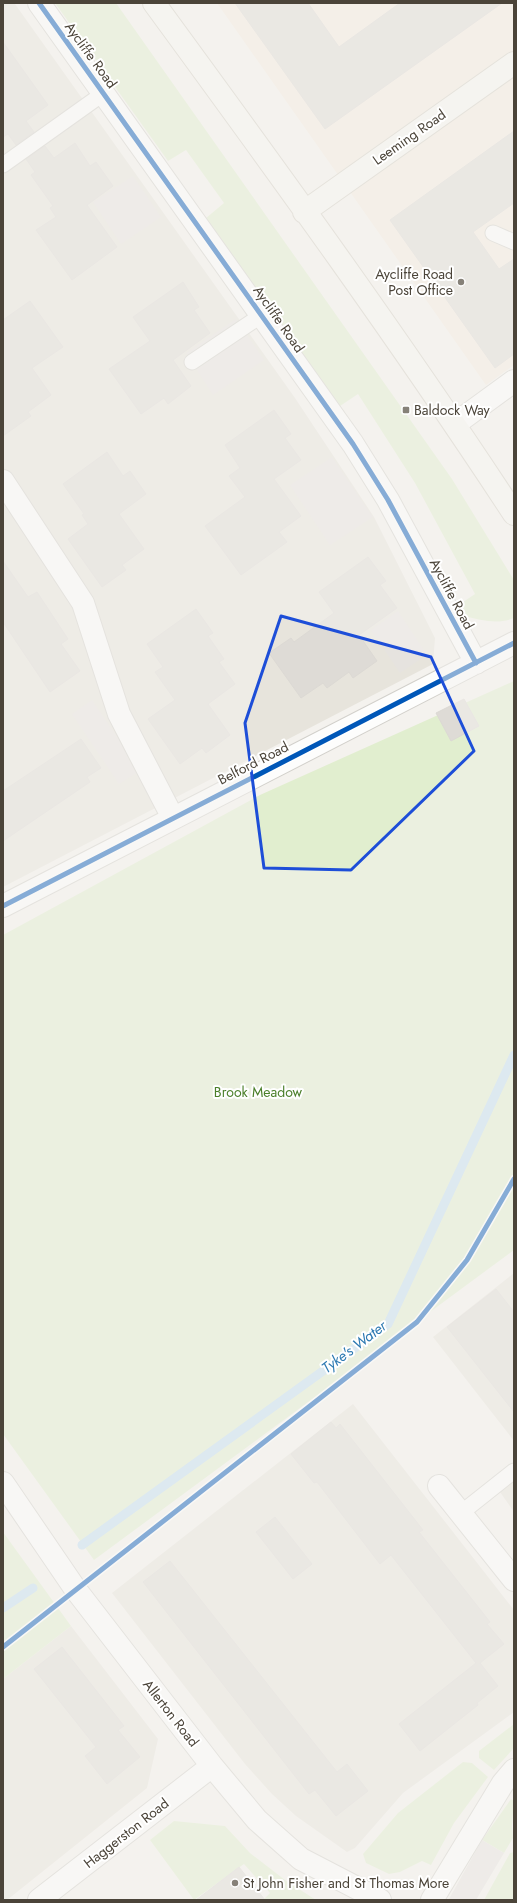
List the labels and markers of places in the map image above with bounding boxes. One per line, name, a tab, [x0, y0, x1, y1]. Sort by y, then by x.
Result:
place label: Aycliffe Road Post Office	[375, 264, 453, 300]
marker: Aycliffe Road Post Office	[456, 277, 466, 287]
place label: Baldock Way	[414, 400, 491, 420]
marker: Baldock Way	[401, 405, 411, 415]
place label: St John Fisher and St Thomas More	[243, 1873, 449, 1893]
marker: St John Fisher and St Thomas More	[230, 1878, 240, 1888]

